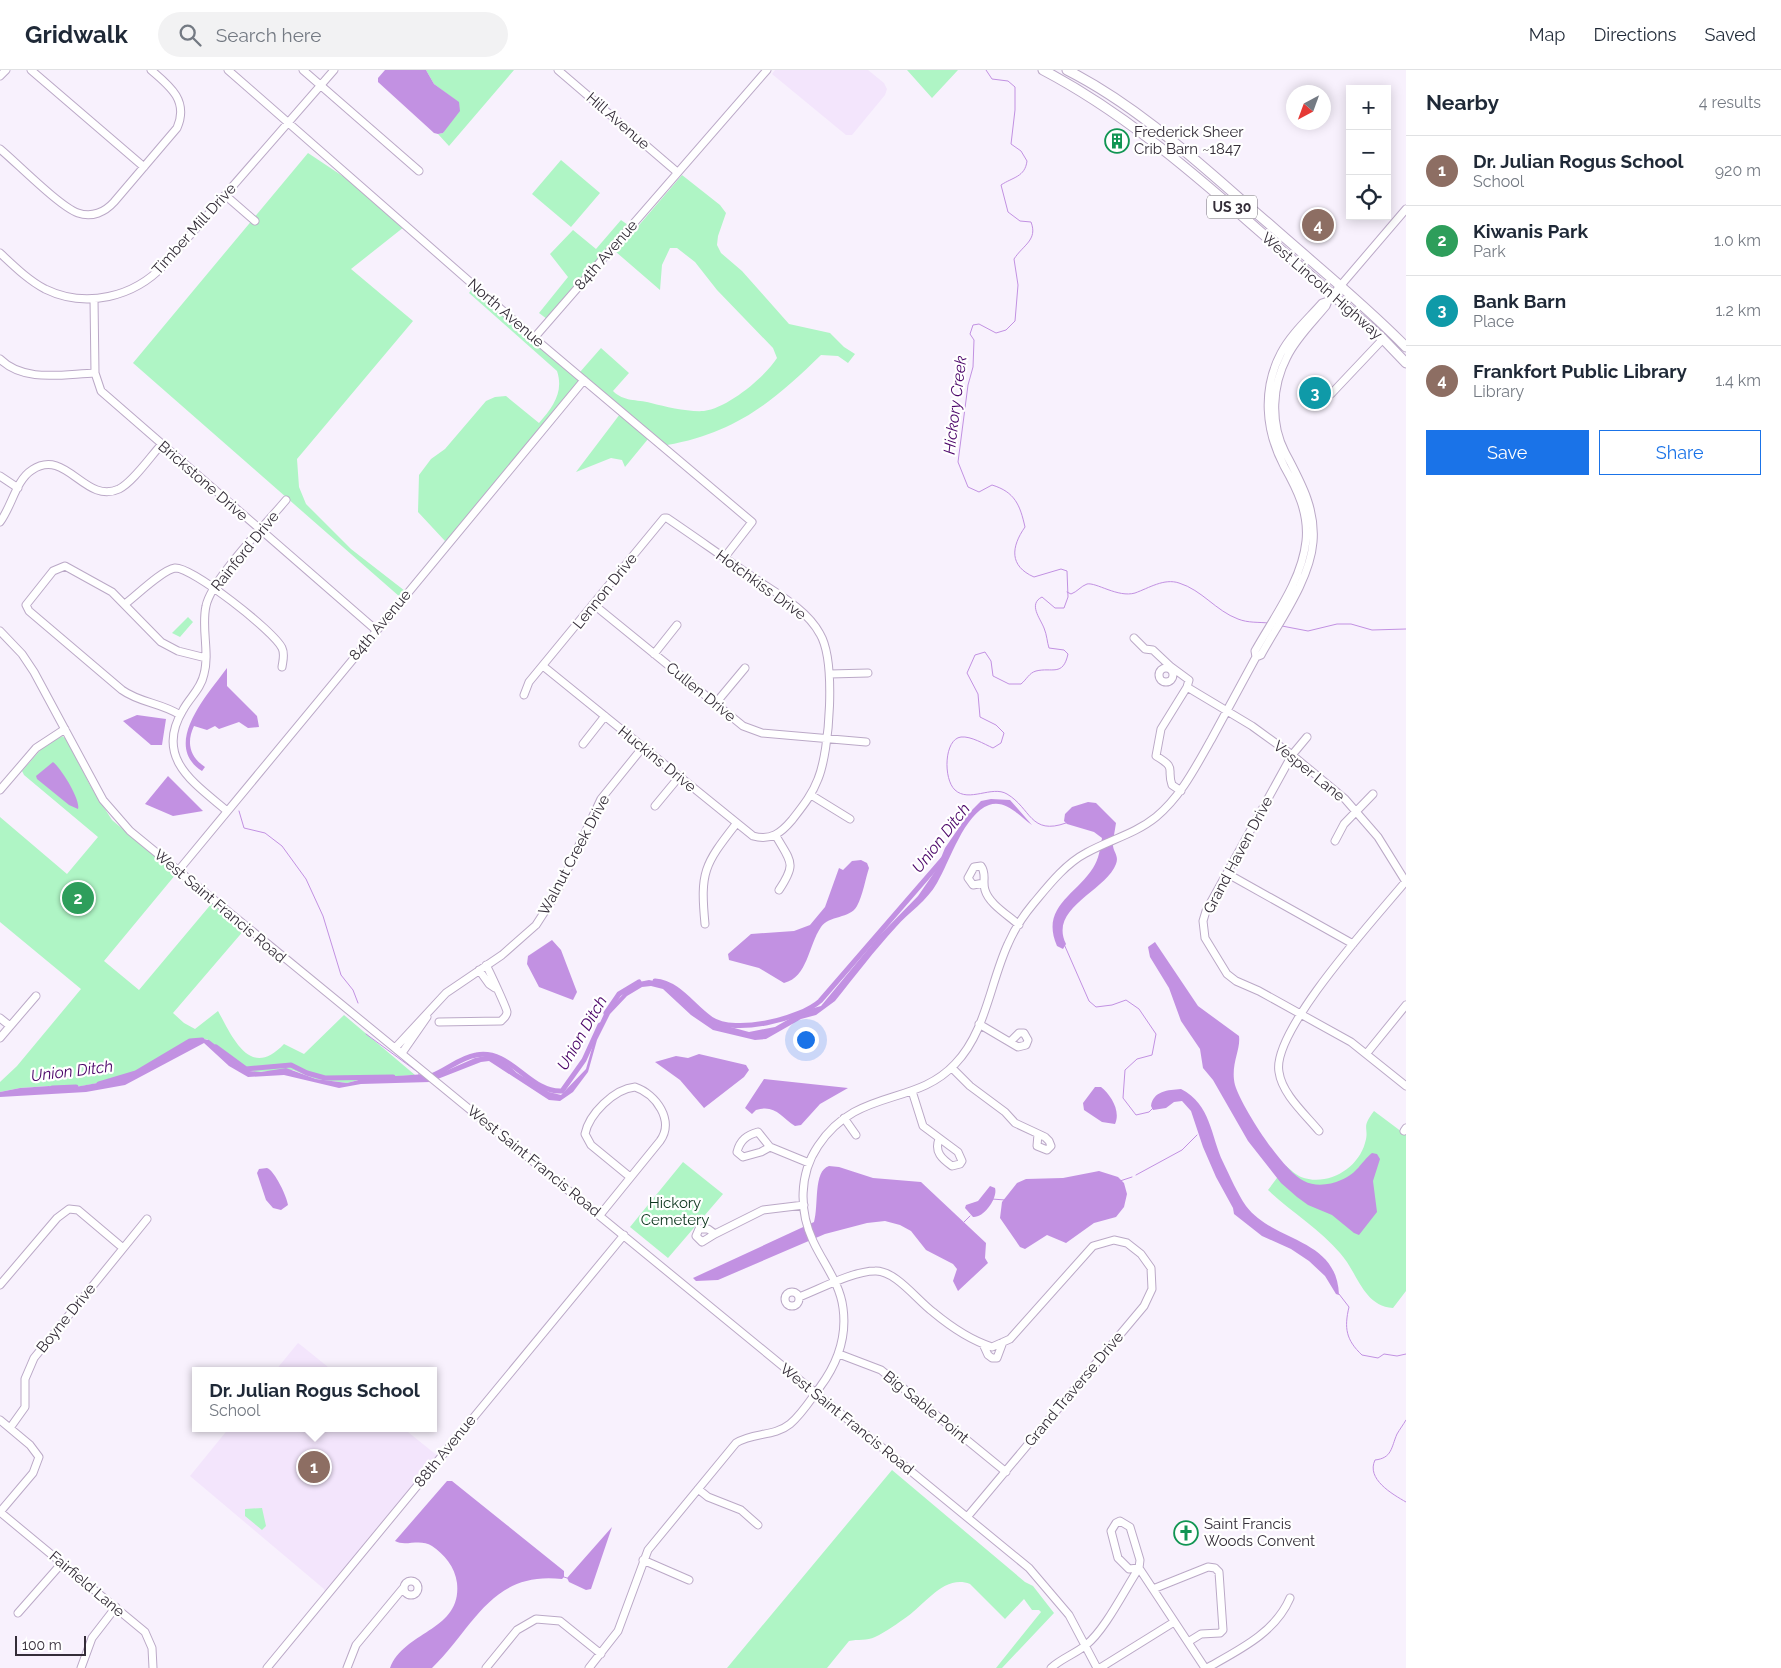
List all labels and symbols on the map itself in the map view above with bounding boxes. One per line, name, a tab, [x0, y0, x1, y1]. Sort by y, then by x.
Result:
north arrow	[1286, 85, 1331, 130]
street label: Hill Avenue	[583, 89, 653, 154]
place label: Frederick Sheer Crib Barn ~1847	[1134, 123, 1244, 158]
building icon: Frederick Sheer Crib Barn ~1847	[1104, 128, 1130, 154]
street label: Timber Mill Drive	[148, 179, 240, 278]
road number: US 30	[1207, 195, 1257, 218]
pin: 4	[1302, 206, 1334, 244]
street label: 84th Avenue	[571, 216, 641, 294]
street label: West Lincoln Highway	[1258, 229, 1386, 343]
street label: North Avenue	[464, 275, 548, 351]
water label: Hickory Creek	[940, 354, 971, 455]
pin: 3	[1299, 374, 1331, 412]
street label: Brickstone Drive	[154, 437, 252, 525]
street label: Rainford Drive	[207, 507, 283, 595]
street label: Hotchkiss Drive	[712, 546, 810, 624]
street label: Lennon Drive	[569, 549, 641, 632]
street label: 84th Avenue	[345, 586, 415, 664]
street label: Cullen Drive	[662, 658, 740, 726]
street label: Huckins Drive	[614, 722, 700, 796]
street label: Vesper Lane	[1270, 737, 1348, 805]
street label: Walnut Creek Drive	[535, 791, 614, 918]
street label: Grand Haven Drive	[1200, 793, 1277, 917]
water label: Union Ditch	[908, 800, 974, 876]
street label: West Saint Francis Road	[150, 846, 290, 966]
pin: 2	[62, 879, 94, 917]
water label: Union Ditch	[553, 992, 611, 1074]
your location	[793, 1027, 819, 1053]
water label: Union Ditch	[30, 1057, 114, 1085]
street label: West Saint Francis Road	[464, 1102, 604, 1220]
park label: Hickory Cemetery	[641, 1194, 709, 1229]
street label: Boyne Drive	[33, 1280, 100, 1356]
street label: Grand Traverse Drive	[1021, 1328, 1127, 1450]
street label: West Saint Francis Road	[777, 1360, 917, 1478]
street label: Big Sable Point	[880, 1367, 972, 1447]
street label: 88th Avenue	[410, 1411, 480, 1491]
pin: 1	[298, 1448, 330, 1486]
place label: Saint Francis Woods Convent	[1204, 1515, 1315, 1550]
church icon: Saint Francis Woods Convent	[1173, 1520, 1199, 1546]
street label: Fairfield Lane	[46, 1547, 128, 1621]
scale bar	[15, 1633, 86, 1656]

